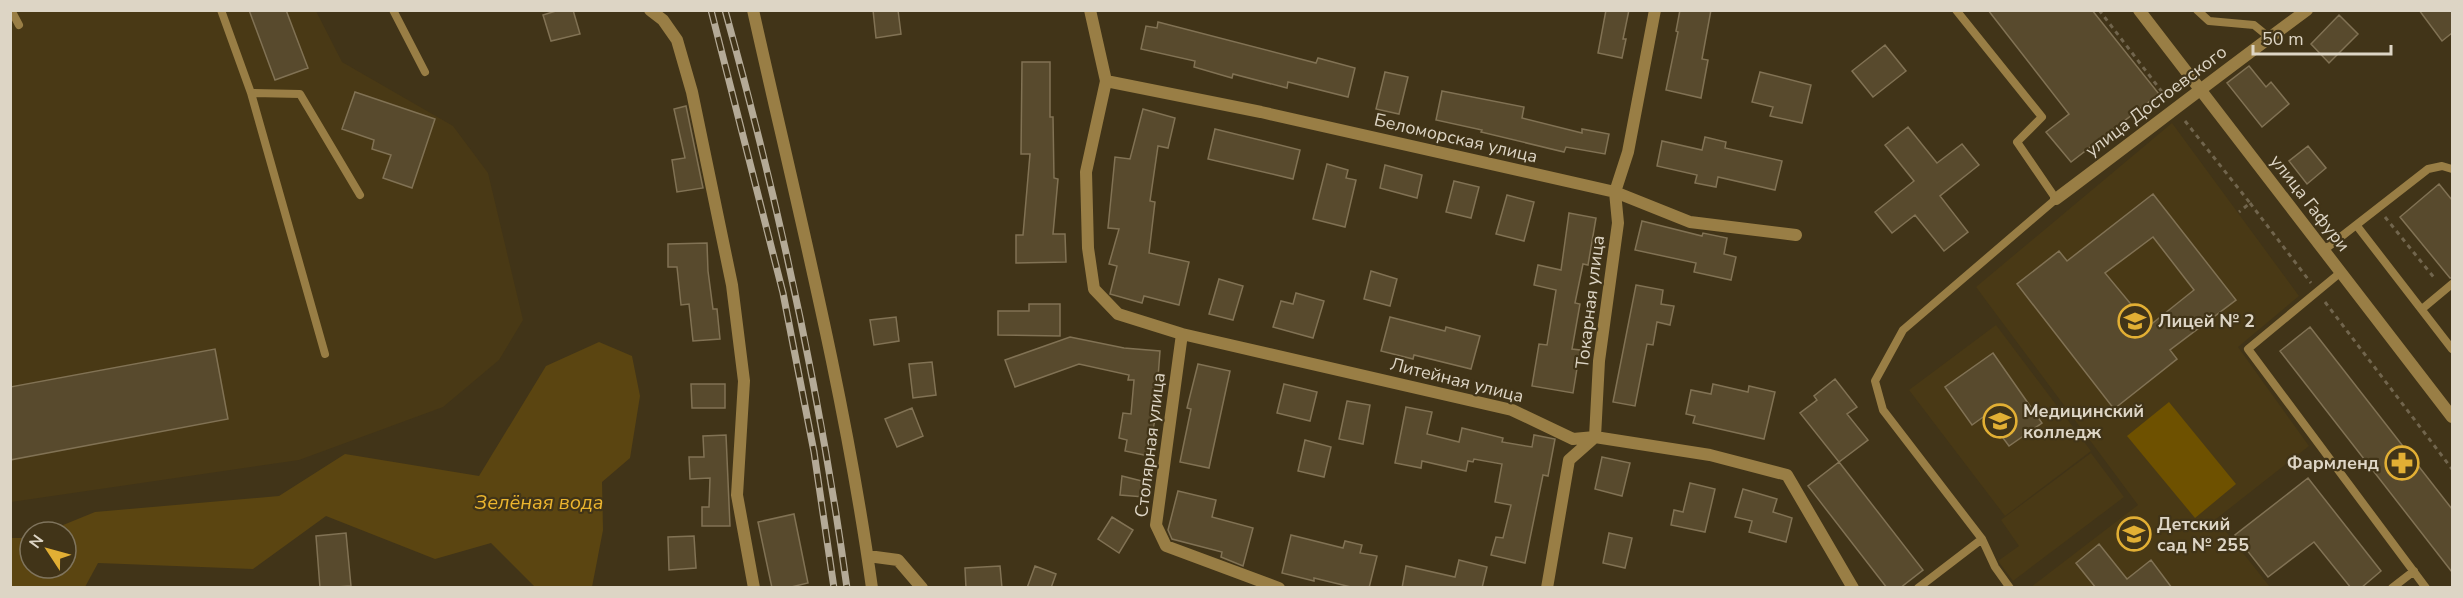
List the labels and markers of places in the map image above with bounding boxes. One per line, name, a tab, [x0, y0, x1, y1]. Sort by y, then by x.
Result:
school or university icon: Лицей № 2	[2117, 303, 2153, 339]
place label: Лицей № 2	[2158, 309, 2255, 333]
place label: Медицинский колледж	[2023, 399, 2144, 444]
school or university icon: Медицинский колледж	[1982, 403, 2018, 439]
pharmacy icon: Фармленд	[2384, 445, 2420, 481]
place label: Фармленд	[2287, 451, 2379, 475]
place label: Детский сад № 255	[2157, 512, 2249, 557]
school or university icon: Детский сад № 255	[2116, 516, 2152, 552]

